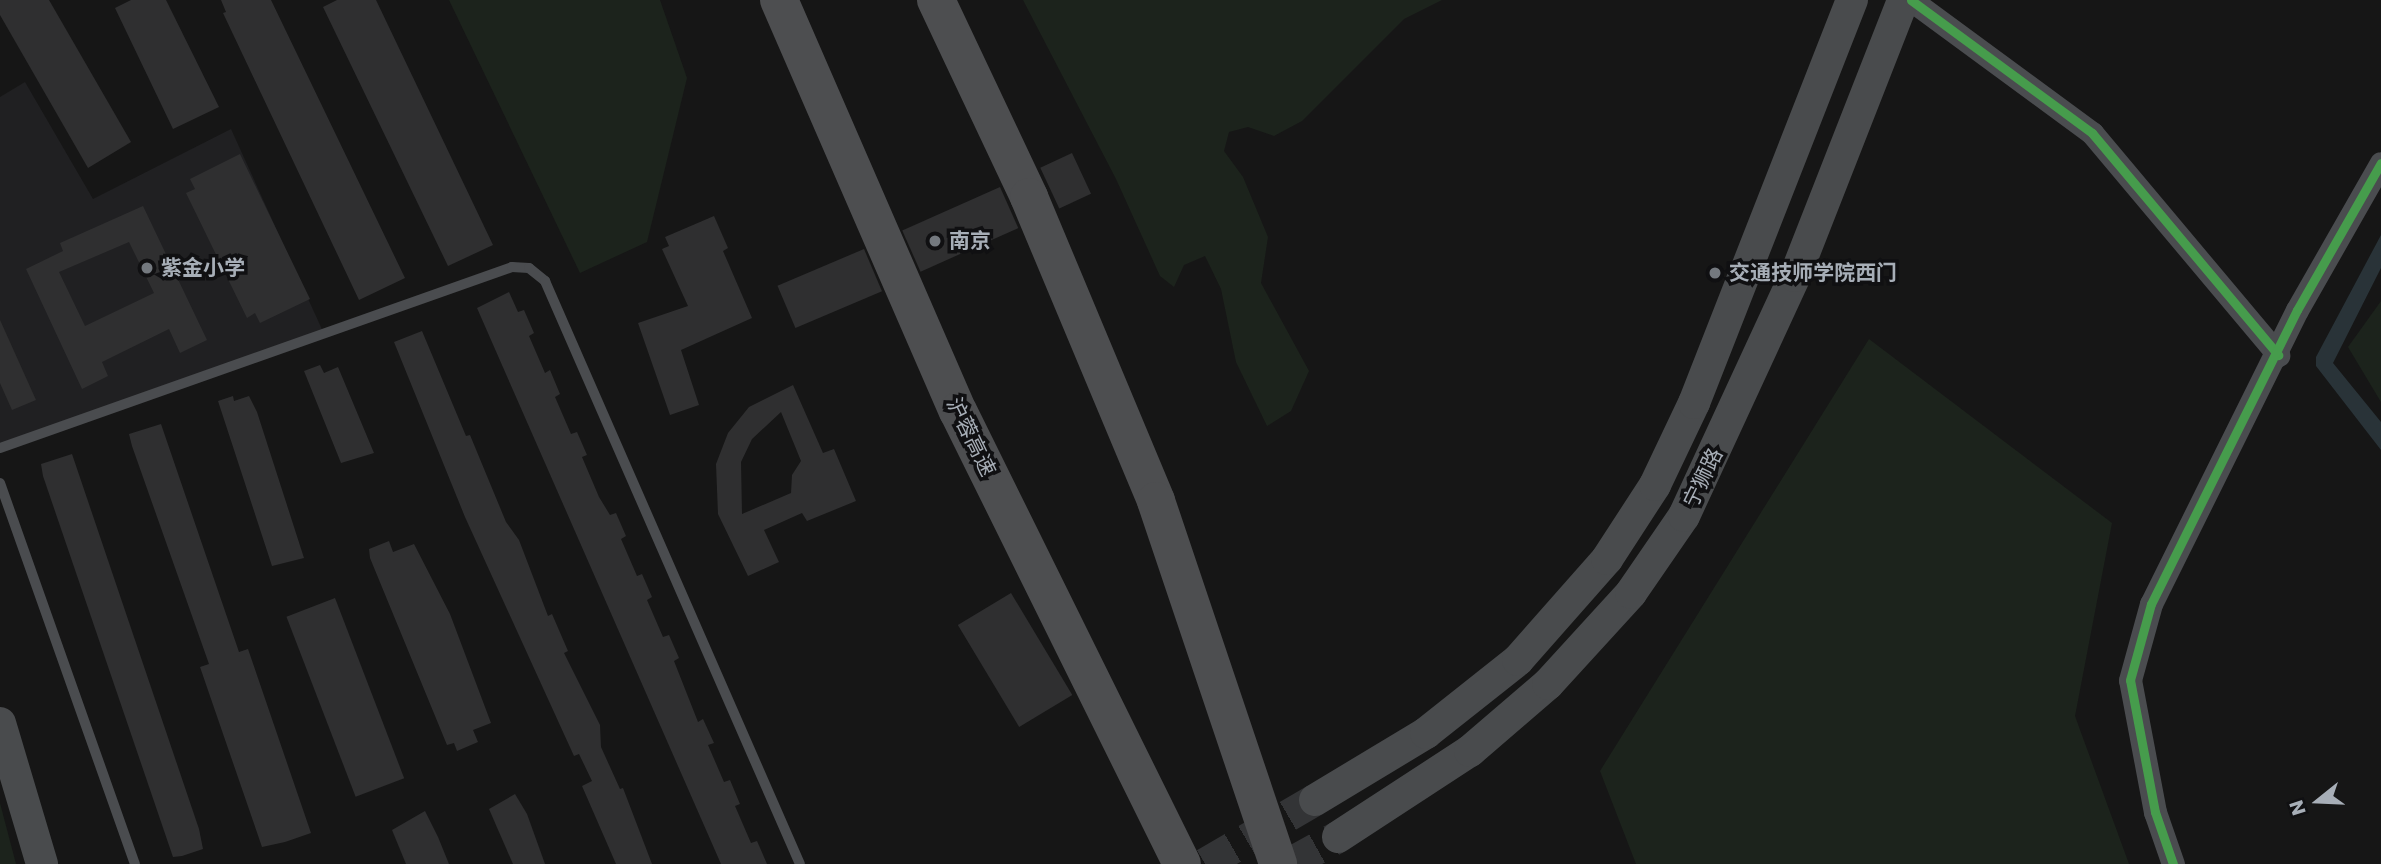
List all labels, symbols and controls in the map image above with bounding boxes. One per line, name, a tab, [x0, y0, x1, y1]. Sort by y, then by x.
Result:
place label: 南京	[949, 228, 991, 254]
marker: 南京	[927, 233, 943, 249]
place label: 紫金小学	[161, 255, 245, 281]
marker: 紫金小学	[139, 260, 155, 276]
place label: 交通技师学院西门	[1729, 260, 1897, 286]
marker: 交通技师学院西门	[1707, 265, 1723, 281]
street label: 沪蓉高速	[941, 394, 1001, 480]
street label: 宁狮路	[1678, 444, 1728, 512]
north arrow	[2283, 766, 2353, 836]
text: N	[2283, 797, 2313, 819]

